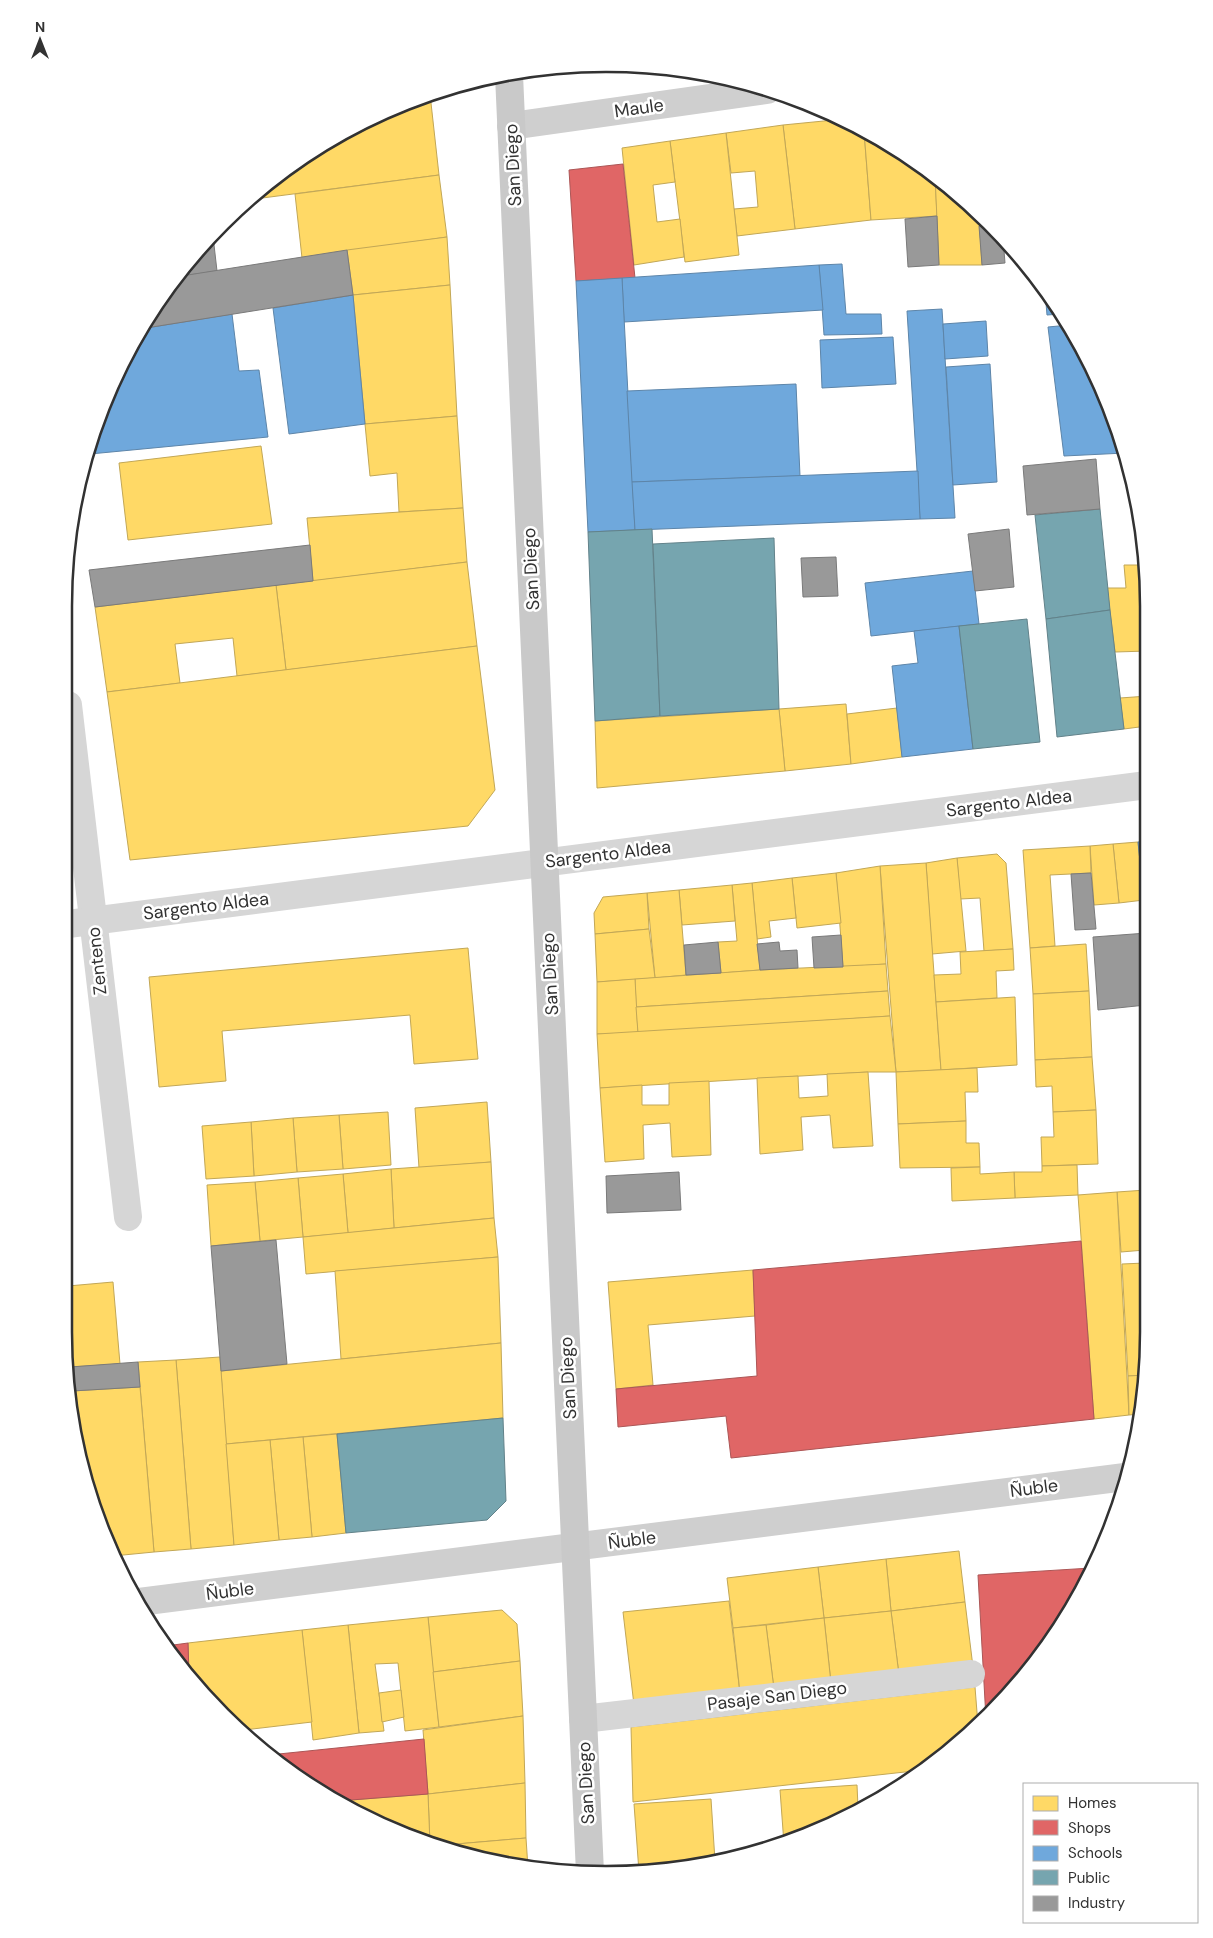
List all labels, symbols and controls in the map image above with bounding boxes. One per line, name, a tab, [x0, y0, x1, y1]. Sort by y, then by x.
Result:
north arrow	[15, 15, 65, 65]
text: N	[35, 18, 45, 36]
street label: Maule	[613, 93, 665, 123]
street label: San Diego	[499, 123, 527, 207]
street label: San Diego	[517, 527, 545, 611]
street label: Sargento Aldea	[945, 783, 1073, 823]
street label: Sargento Aldea	[544, 834, 672, 874]
street label: Sargento Aldea	[142, 886, 270, 926]
street label: Zenteno	[81, 926, 113, 996]
street label: San Diego	[536, 932, 564, 1016]
street label: San Diego	[554, 1336, 582, 1420]
street label: Ñuble	[1009, 1473, 1059, 1503]
street label: Ñuble	[607, 1525, 657, 1555]
street label: Ñuble	[205, 1576, 255, 1606]
street label: Pasaje San Diego	[706, 1676, 848, 1716]
street label: San Diego	[572, 1741, 600, 1825]
legend	[1023, 1783, 1198, 1923]
text: Homes	[1068, 1793, 1117, 1813]
text: Shops	[1068, 1818, 1111, 1838]
text: Schools	[1068, 1843, 1123, 1863]
text: Public	[1068, 1868, 1110, 1888]
text: Industry	[1068, 1893, 1126, 1913]

